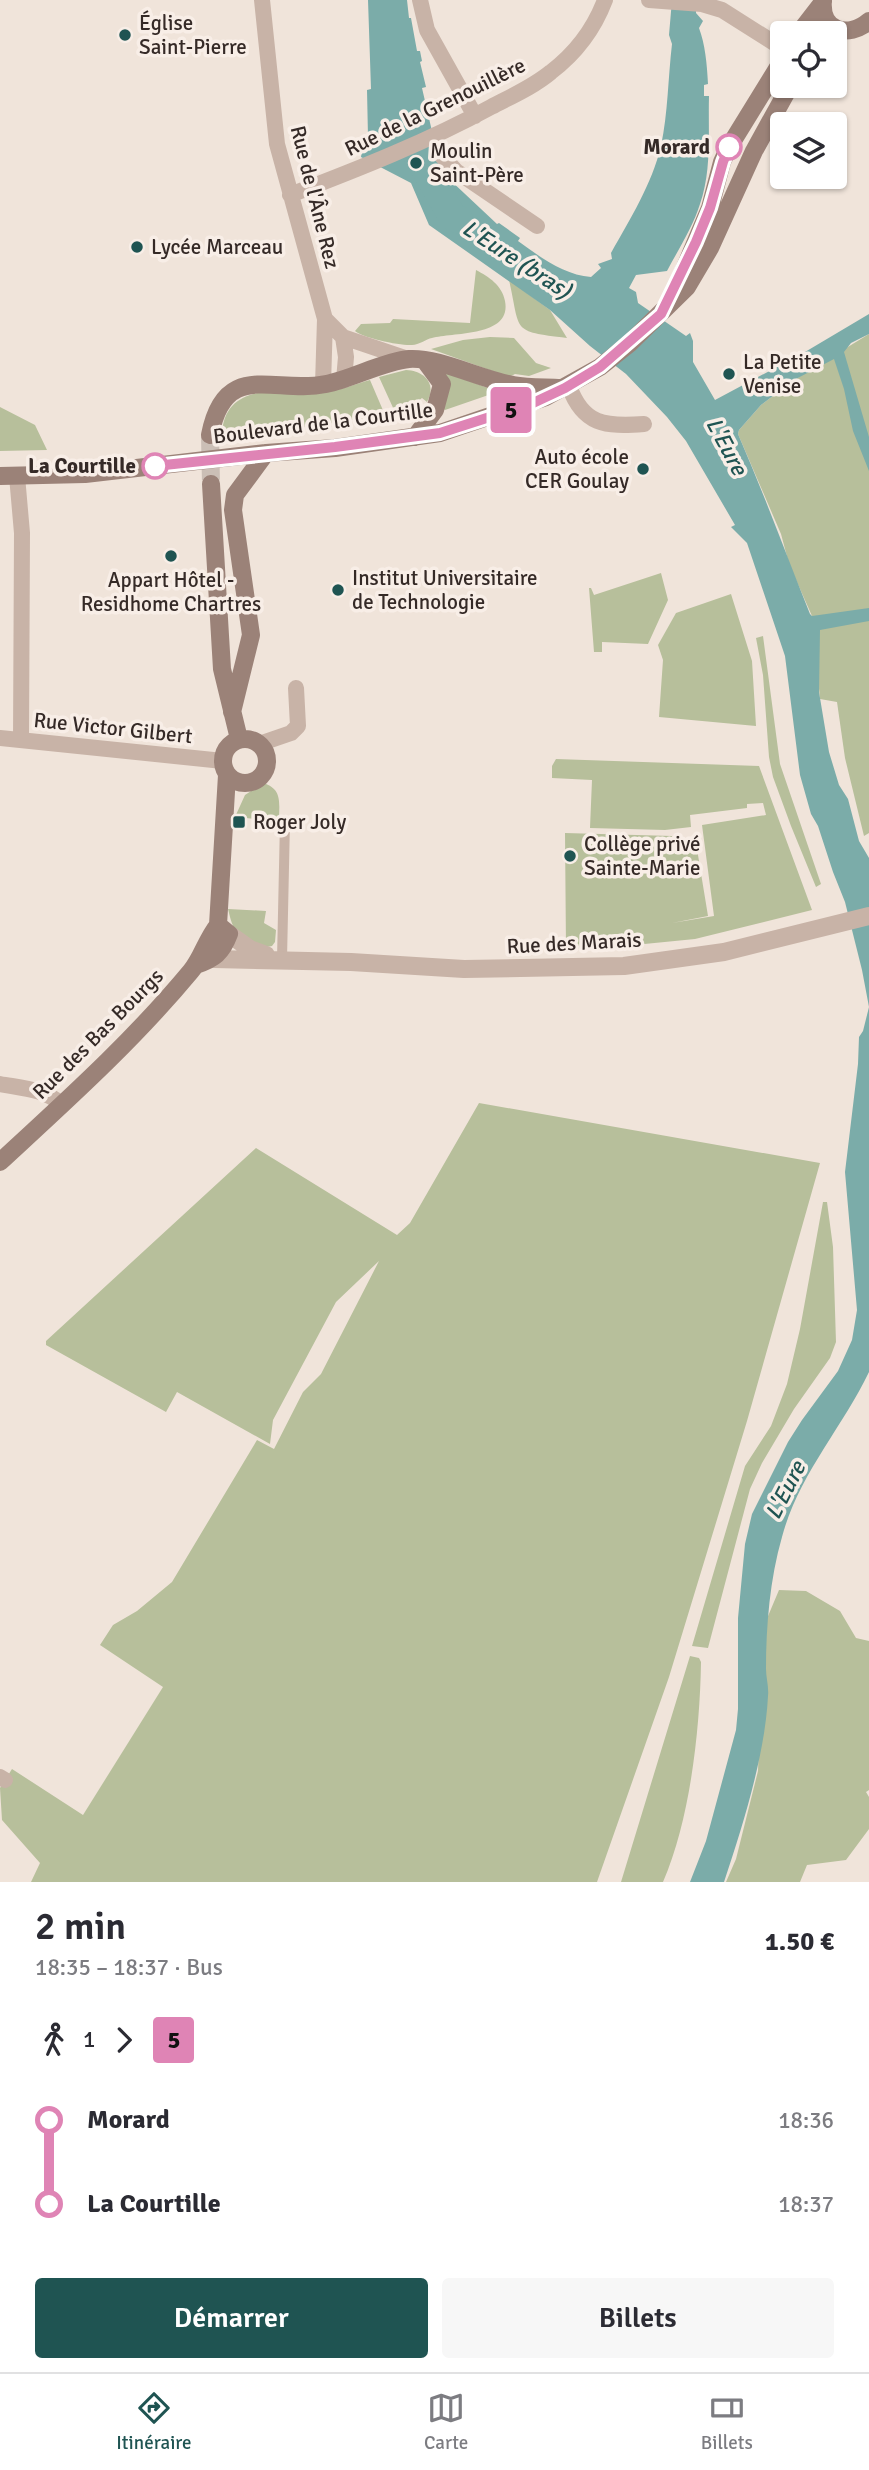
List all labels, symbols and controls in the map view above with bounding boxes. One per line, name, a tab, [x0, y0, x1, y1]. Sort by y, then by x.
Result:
place label: Église Saint-Pierre	[139, 10, 247, 60]
map controls	[770, 21, 847, 189]
button: locate	[770, 21, 847, 98]
marker: Église Saint-Pierre	[117, 27, 133, 43]
street label: Rue de la Grenouillère	[341, 52, 529, 162]
button: layers	[770, 112, 847, 189]
street label: Rue de l'Âne Rez	[285, 123, 345, 271]
place label: Morard	[643, 134, 710, 160]
marker: Morard	[716, 134, 742, 160]
place label: Moulin Saint-Père	[430, 138, 524, 188]
marker: Moulin Saint-Père	[408, 155, 424, 171]
water label: L'Eure (bras)	[457, 214, 578, 306]
place label: Lycée Marceau	[151, 234, 283, 260]
marker: Lycée Marceau	[129, 239, 145, 255]
place label: La Petite Venise	[743, 349, 822, 399]
marker: La Petite Venise	[721, 366, 737, 382]
line badge: 5	[488, 387, 534, 433]
text: 5	[505, 395, 517, 425]
street label: Boulevard de la Courtille	[212, 397, 434, 449]
water label: L'Eure	[699, 412, 754, 481]
place label: Auto école CER Goulay	[525, 444, 629, 494]
place label: La Courtille	[28, 453, 136, 479]
marker: La Courtille	[142, 453, 168, 479]
marker: Auto école CER Goulay	[635, 461, 651, 477]
marker: Appart Hôtel - Residhome Chartres	[163, 548, 179, 564]
place label: Institut Universitaire de Technologie	[352, 565, 538, 615]
place label: Appart Hôtel - Residhome Chartres	[81, 567, 261, 617]
marker: Institut Universitaire de Technologie	[330, 582, 346, 598]
street label: Rue Victor Gilbert	[32, 707, 194, 749]
place label: Roger Joly	[253, 809, 346, 835]
marker: Roger Joly	[231, 814, 247, 830]
place label: Collège privé Sainte-Marie	[584, 831, 701, 881]
marker: Collège privé Sainte-Marie	[562, 848, 578, 864]
street label: Rue des Marais	[506, 926, 642, 960]
street label: Rue des Bas Bourgs	[27, 963, 169, 1105]
water label: L'Eure	[759, 1455, 813, 1524]
text: 2 min	[35, 1903, 126, 1950]
text: 1.50 €	[765, 1926, 834, 1958]
text: 18:35 – 18:37 · Bus	[35, 1953, 223, 1982]
icon: walk	[35, 2021, 73, 2059]
icon: forward	[105, 2021, 143, 2059]
text: 1	[83, 2025, 95, 2054]
text: 5	[167, 2025, 180, 2055]
text: Morard	[87, 2104, 170, 2136]
text: 18:36	[778, 2106, 834, 2135]
text: La Courtille	[87, 2188, 221, 2220]
text: 18:37	[778, 2190, 834, 2219]
button: Démarrer	[35, 2278, 428, 2358]
button: Billets	[442, 2278, 834, 2358]
tab: Itinéraire	[116, 2389, 191, 2455]
tab: Carte	[424, 2389, 468, 2455]
tab: Billets	[701, 2389, 753, 2455]

